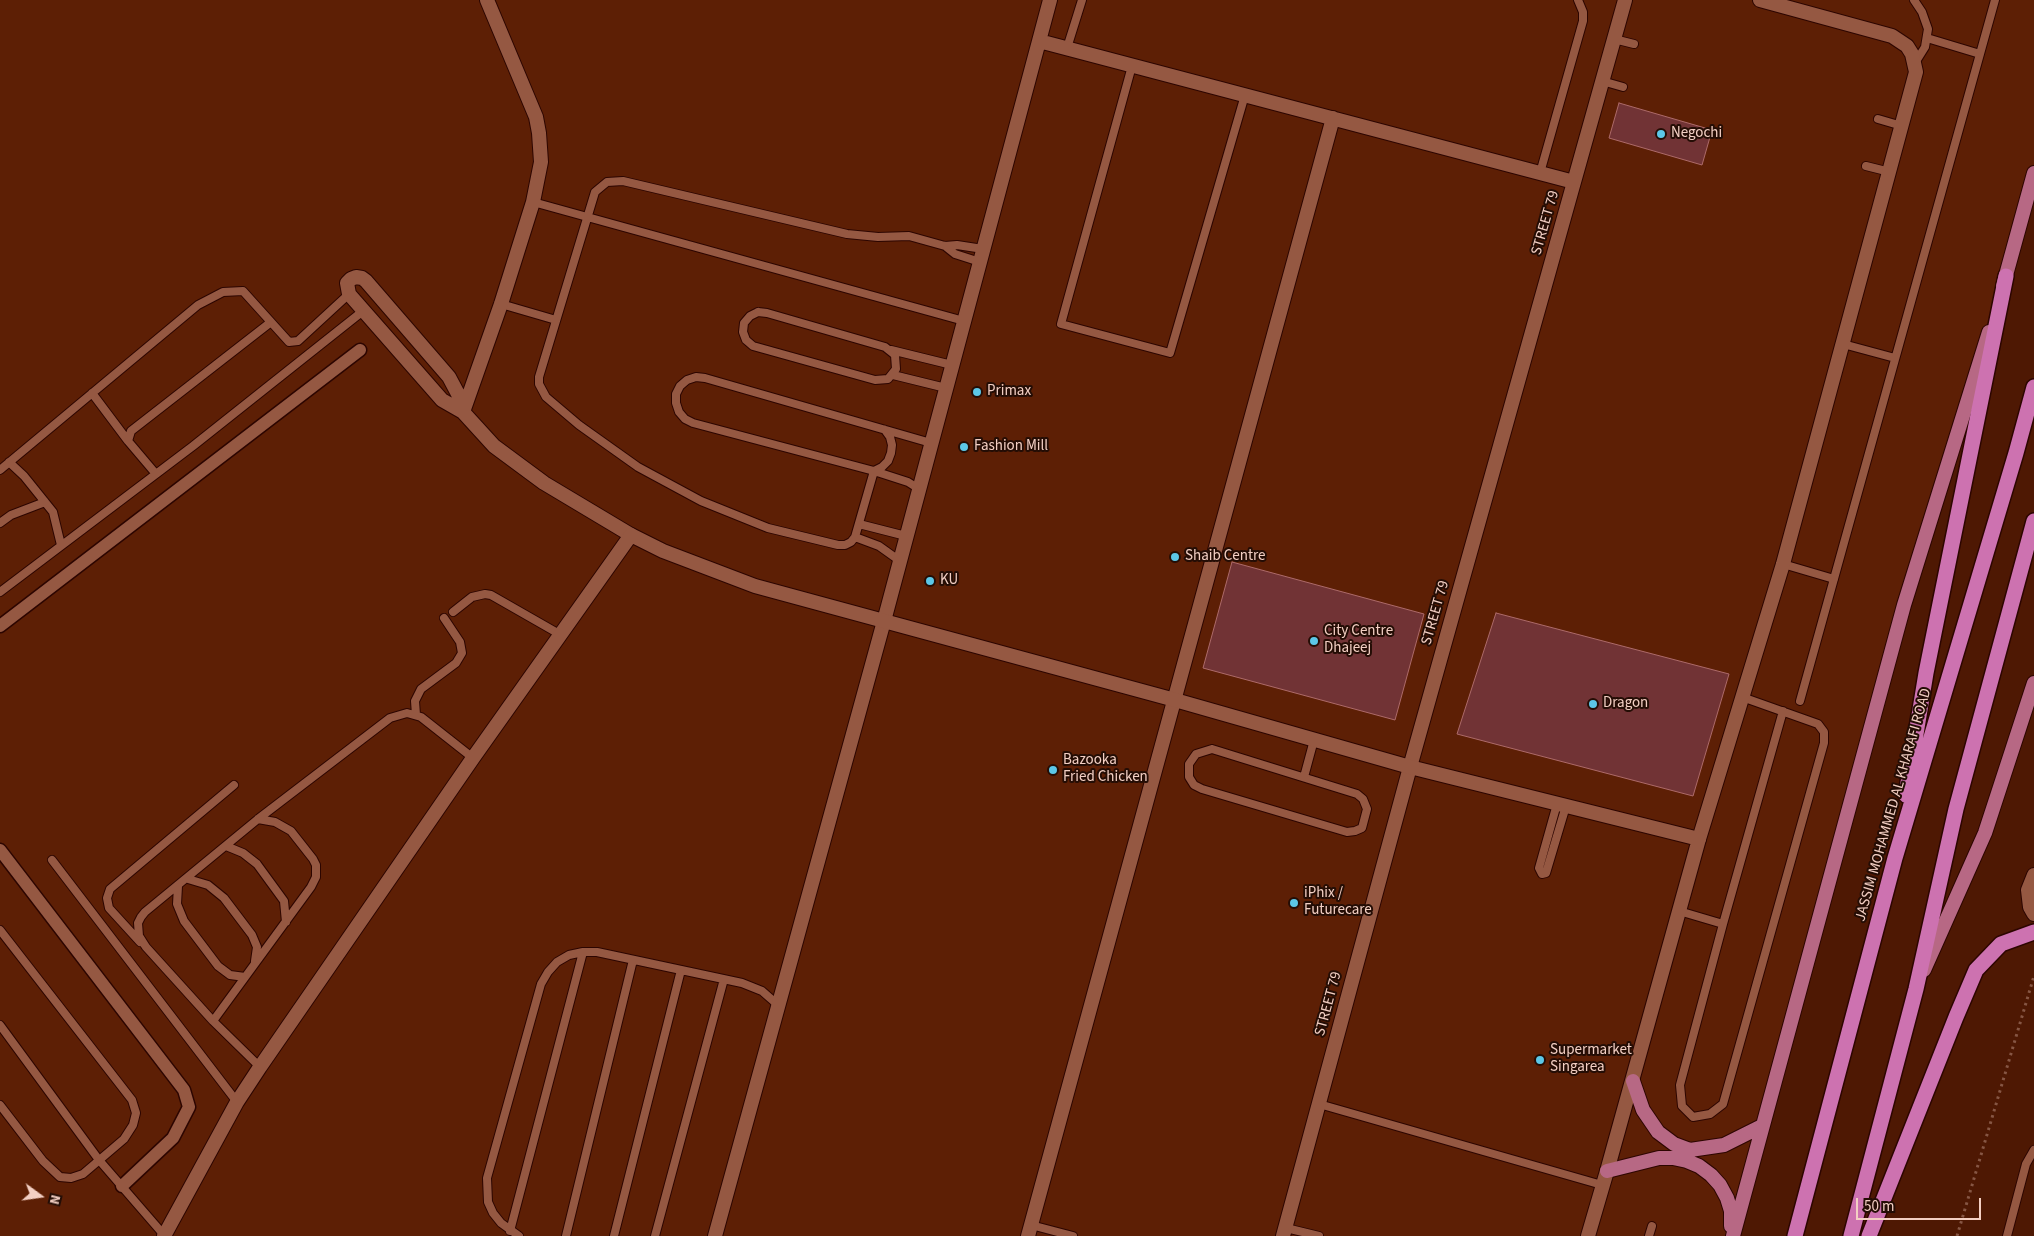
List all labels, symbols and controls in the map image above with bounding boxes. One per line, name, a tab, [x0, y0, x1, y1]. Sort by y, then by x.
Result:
place label: Negochi	[1671, 125, 1722, 143]
marker: Negochi	[1655, 128, 1667, 140]
street label: STREET 79	[1528, 189, 1564, 257]
place label: Primax	[987, 383, 1031, 401]
marker: Primax	[971, 386, 983, 398]
place label: Fashion Mill	[974, 438, 1048, 456]
marker: Fashion Mill	[958, 441, 970, 453]
place label: Shaib Centre	[1185, 548, 1265, 566]
marker: Shaib Centre	[1169, 551, 1181, 563]
place label: KU	[940, 572, 958, 590]
marker: KU	[924, 575, 936, 587]
street label: STREET 79	[1418, 579, 1454, 647]
place label: City Centre Dhajeej	[1324, 623, 1393, 658]
marker: City Centre Dhajeej	[1308, 635, 1320, 647]
street label: JASSIM MOHAMMED AL KHARAFI ROAD	[1852, 686, 1936, 924]
place label: Dragon	[1603, 695, 1648, 713]
marker: Dragon	[1587, 698, 1599, 710]
place label: Bazooka Fried Chicken	[1063, 752, 1148, 787]
marker: Bazooka Fried Chicken	[1047, 764, 1059, 776]
place label: iPhix / Futurecare	[1304, 885, 1372, 920]
marker: iPhix / Futurecare	[1288, 897, 1300, 909]
street label: STREET 79	[1312, 970, 1346, 1038]
place label: Supermarket Singarea	[1550, 1042, 1632, 1077]
marker: Supermarket Singarea	[1534, 1054, 1546, 1066]
north arrow	[15, 1171, 65, 1221]
scale bar	[1859, 1188, 1984, 1220]
text: N	[44, 1193, 65, 1207]
text: 50 m	[1864, 1196, 1894, 1217]

